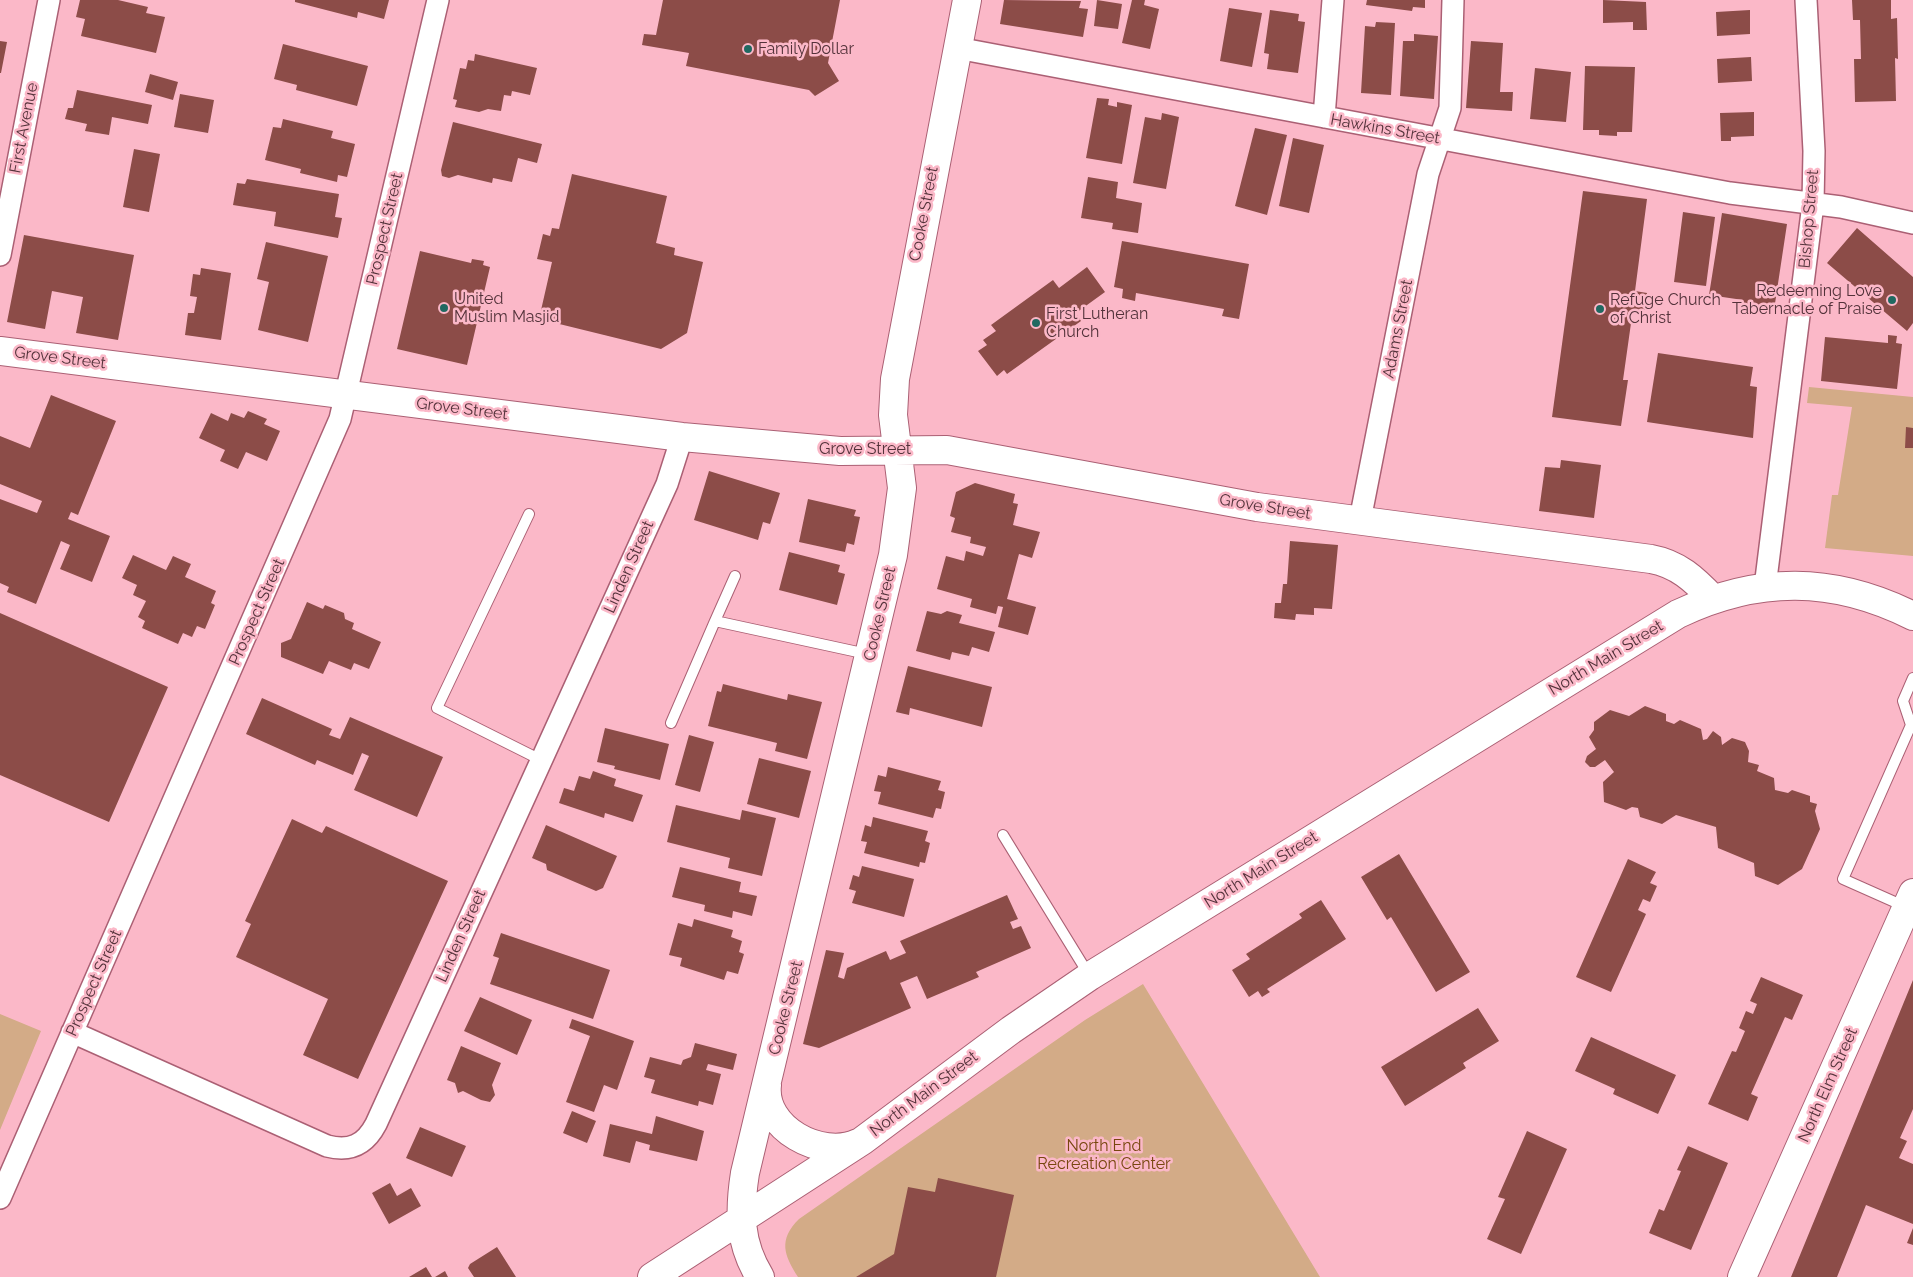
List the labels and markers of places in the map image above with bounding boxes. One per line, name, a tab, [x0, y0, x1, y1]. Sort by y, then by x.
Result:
place label: Family Dollar	[758, 39, 854, 59]
marker: Family Dollar	[742, 43, 754, 55]
place label: Redeeming Love Tabernacle of Praise	[1732, 281, 1882, 319]
place label: United Muslim Masjid	[454, 289, 559, 327]
place label: Refuge Church of Christ	[1610, 290, 1721, 328]
marker: Redeeming Love Tabernacle of Praise	[1886, 294, 1898, 306]
marker: United Muslim Masjid	[438, 302, 450, 314]
marker: Refuge Church of Christ	[1594, 303, 1606, 315]
place label: First Lutheran Church	[1046, 304, 1148, 342]
marker: First Lutheran Church	[1030, 317, 1042, 329]

